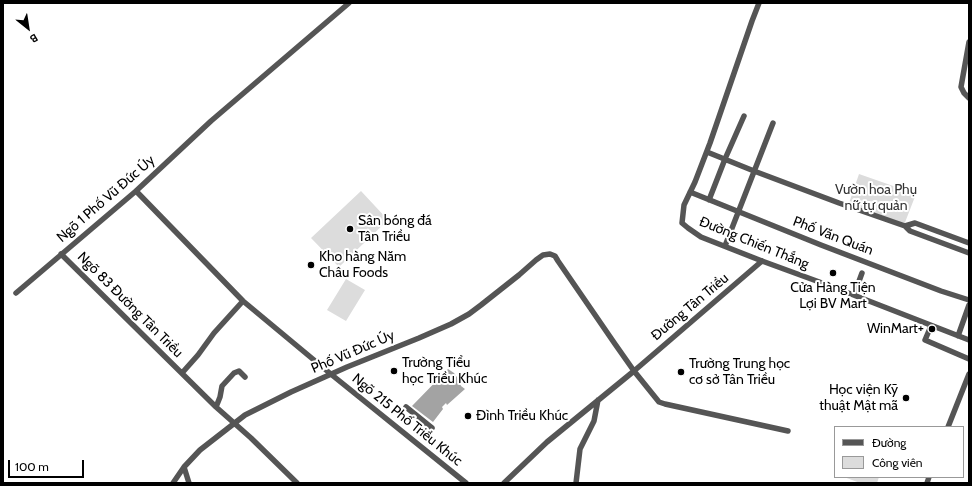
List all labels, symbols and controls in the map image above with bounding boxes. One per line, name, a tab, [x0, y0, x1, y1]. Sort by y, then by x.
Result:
north arrow	[8, 8, 48, 48]
text: B	[28, 31, 40, 46]
street label: Ngõ 1 Phố Vũ Đức Úy	[54, 152, 158, 246]
park label: Vườn hoa Phụ nữ tự quản	[835, 182, 917, 214]
place label: Sân bóng đá Tân Triều	[358, 213, 432, 246]
street label: Đường Chiến Thắng	[697, 213, 811, 273]
street label: Phố Văn Quán	[790, 213, 876, 259]
marker: Sân bóng đá Tân Triều	[345, 224, 355, 234]
street label: Ngõ 83 Đường Tân Triều	[74, 249, 186, 361]
place label: Kho hàng Năm Châu Foods	[319, 249, 406, 282]
marker: Kho hàng Năm Châu Foods	[306, 260, 316, 270]
marker: Cửa Hàng Tiện Lợi BV Mart	[828, 268, 838, 278]
street label: Đường Tân Triều	[648, 270, 732, 344]
place label: Cửa Hàng Tiện Lợi BV Mart	[790, 280, 876, 312]
place label: WinMart+	[867, 321, 924, 337]
marker: WinMart+	[927, 324, 937, 334]
street label: Phố Vũ Đức Úy	[309, 327, 397, 377]
place label: Trường Tiểu học Triều Khúc	[402, 355, 487, 388]
place label: Trường Trung học cơ sở Tân Triều	[689, 356, 790, 388]
marker: Trường Tiểu học Triều Khúc	[389, 366, 399, 376]
marker: Trường Trung học cơ sở Tân Triều	[676, 367, 686, 377]
street label: Ngõ 215 Phố Triều Khúc	[348, 370, 466, 470]
place label: Học viện Kỹ thuật Mật mã	[819, 382, 898, 414]
marker: Học viện Kỹ thuật Mật mã	[901, 393, 911, 403]
place label: Đình Triều Khúc	[476, 408, 568, 424]
marker: Đình Triều Khúc	[463, 411, 473, 421]
legend	[834, 426, 964, 478]
text: Đường	[872, 435, 906, 450]
scale bar	[10, 452, 86, 478]
text: Công viên	[872, 455, 923, 470]
text: 100 m	[15, 459, 49, 474]

